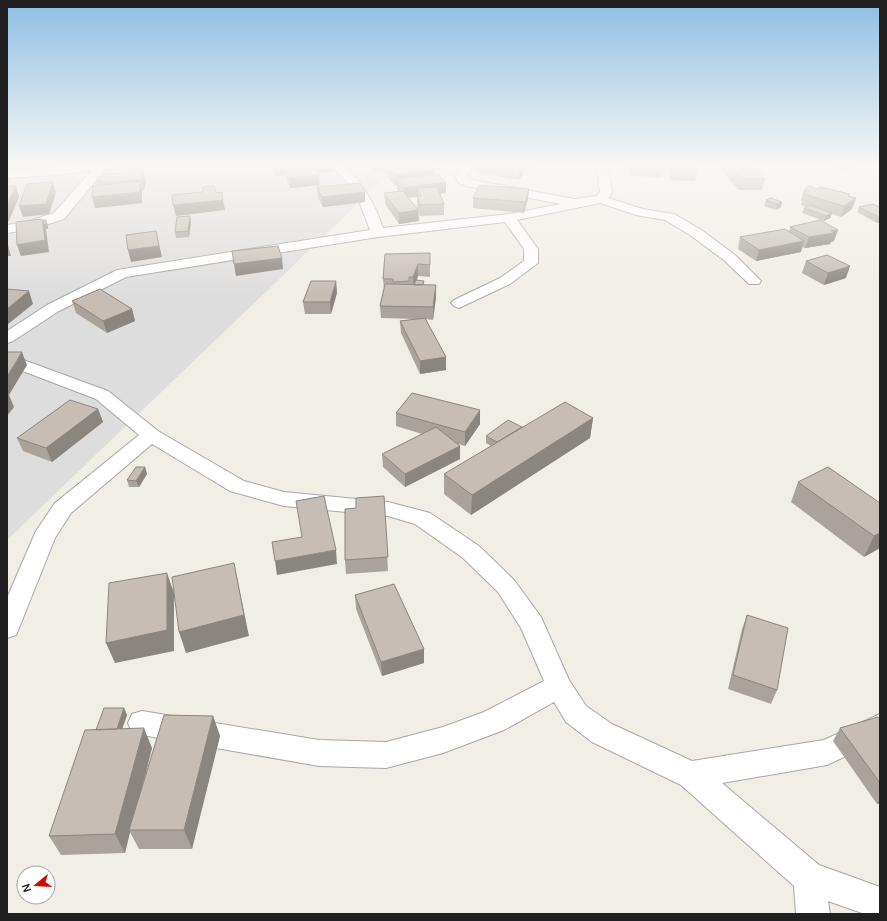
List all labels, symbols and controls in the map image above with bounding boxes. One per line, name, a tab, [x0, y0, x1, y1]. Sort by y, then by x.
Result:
north arrow	[16, 865, 56, 905]
text: N	[18, 882, 34, 894]

